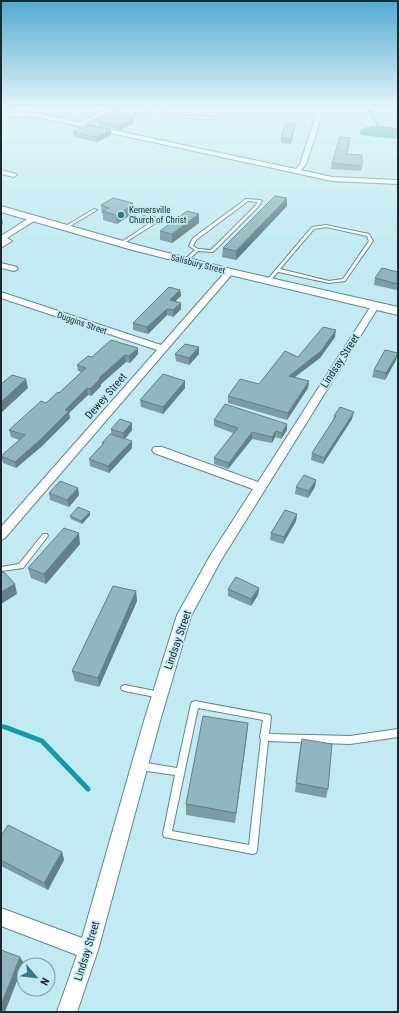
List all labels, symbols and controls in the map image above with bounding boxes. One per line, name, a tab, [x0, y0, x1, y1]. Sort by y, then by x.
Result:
place label: Kernersville Church of Christ	[129, 205, 187, 225]
marker: Kernersville Church of Christ	[116, 210, 126, 220]
street label: Salisbury Street	[170, 252, 227, 276]
street label: Duggins Street	[56, 310, 109, 336]
street label: Lindsay Street	[318, 332, 362, 390]
street label: Dewey Street	[83, 370, 129, 422]
street label: Lindsay Street	[162, 609, 194, 671]
street label: Lindsay Street	[72, 920, 102, 982]
north arrow	[16, 957, 56, 997]
text: N	[37, 975, 52, 988]

